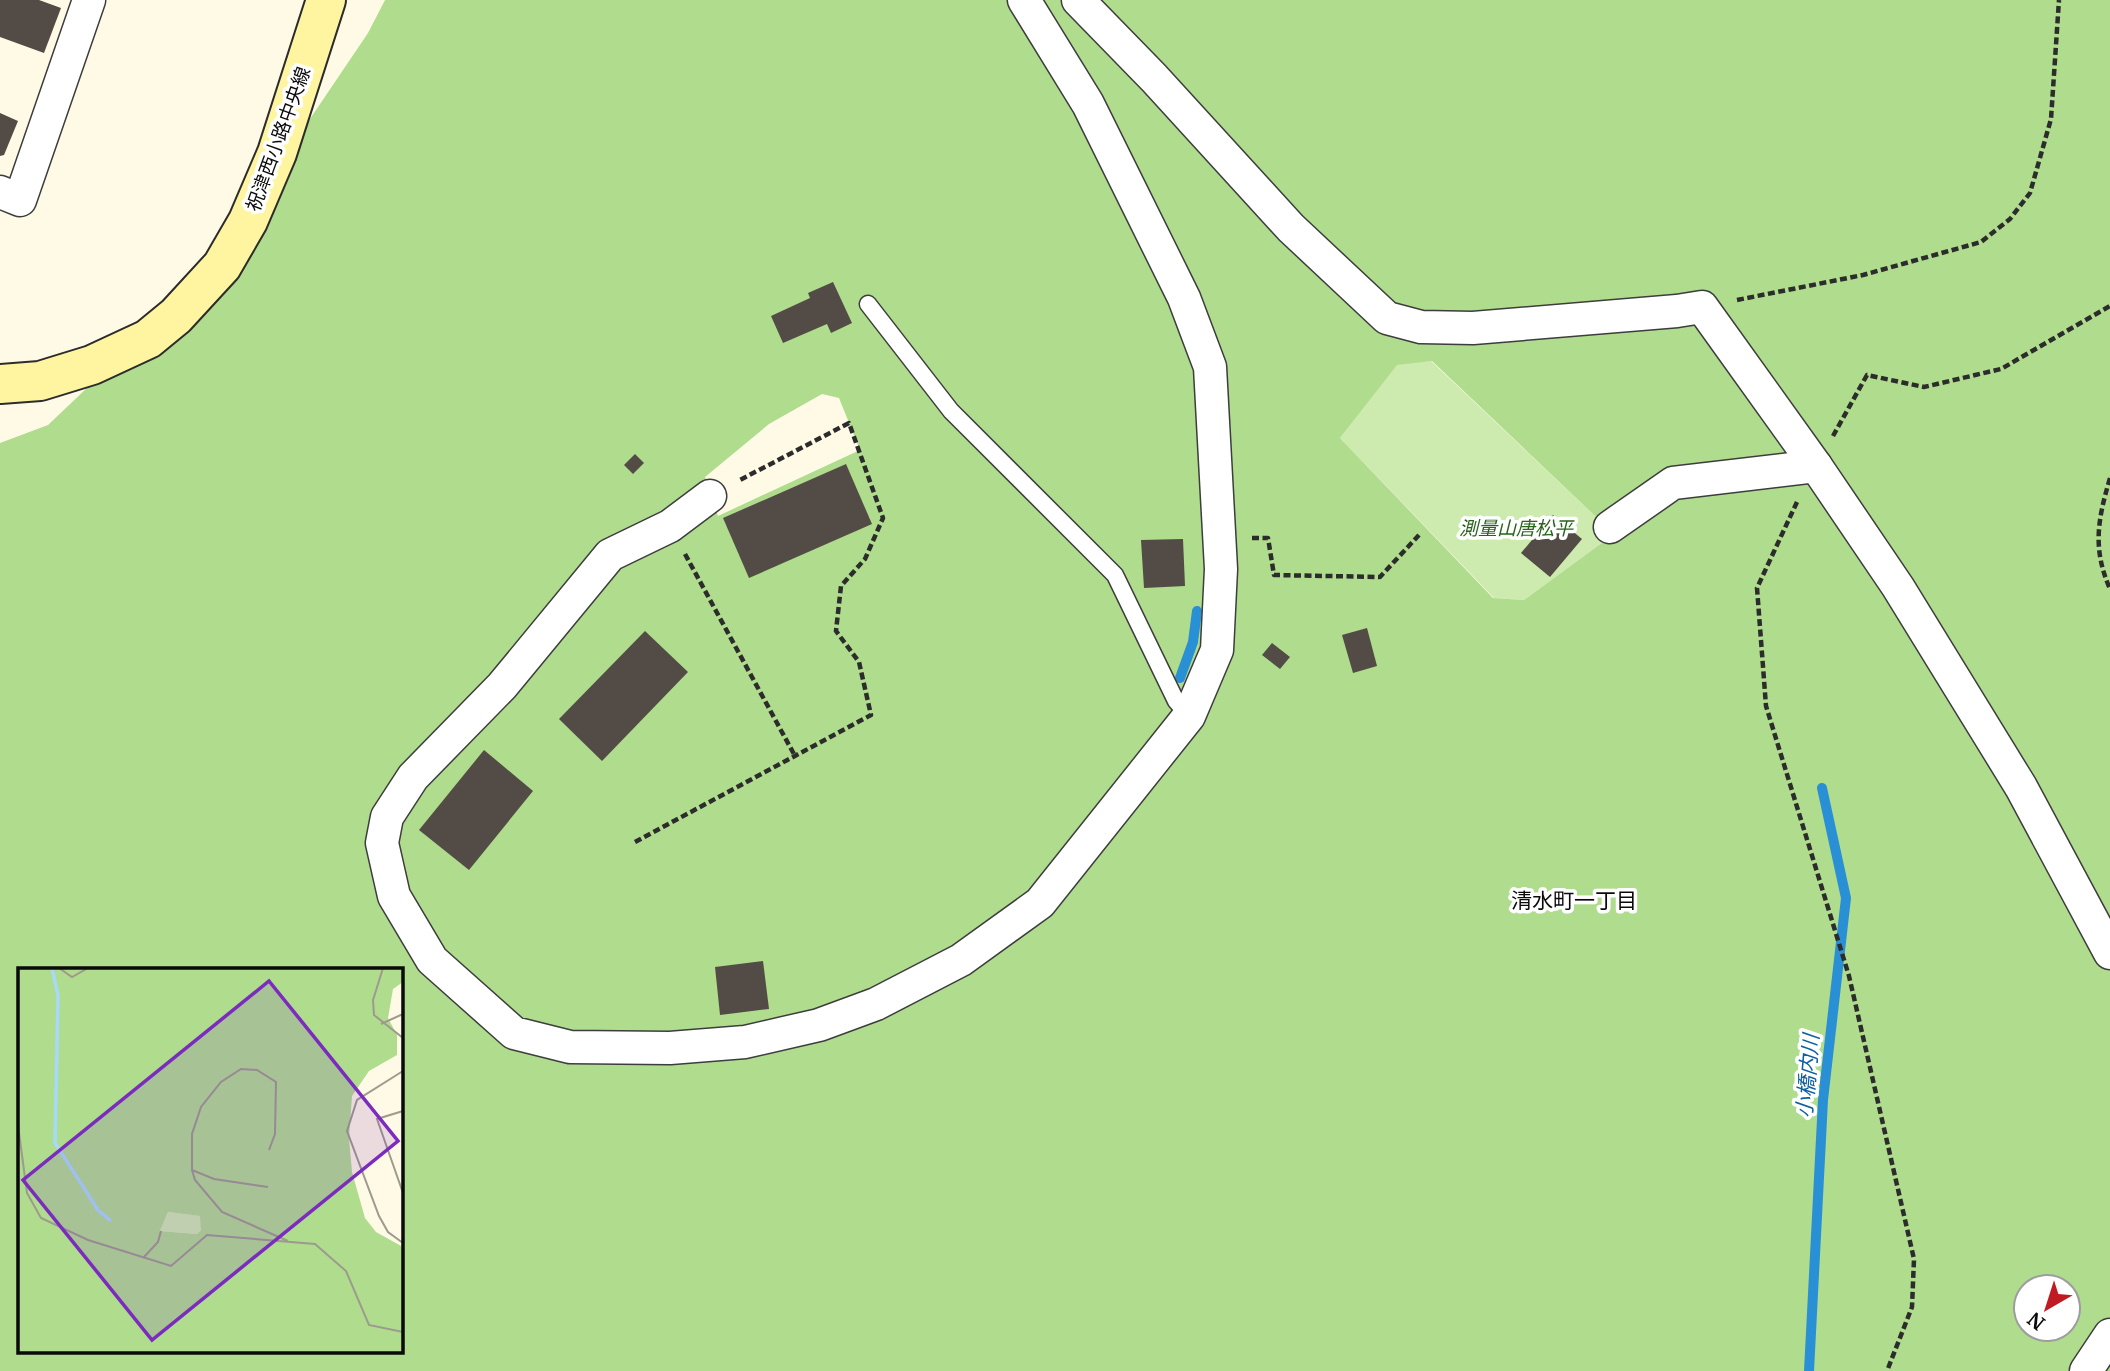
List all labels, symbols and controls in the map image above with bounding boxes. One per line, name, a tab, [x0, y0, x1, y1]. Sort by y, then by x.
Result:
street label: 祝津西小路中央線	[241, 63, 315, 215]
park label: 測量山唐松平	[1459, 516, 1575, 540]
district label: 清水町一丁目	[1511, 887, 1637, 914]
inset map	[18, 968, 402, 1354]
water label: 小橋内川	[1790, 1031, 1825, 1119]
north arrow	[2012, 1273, 2082, 1343]
text: N	[2023, 1307, 2050, 1335]

